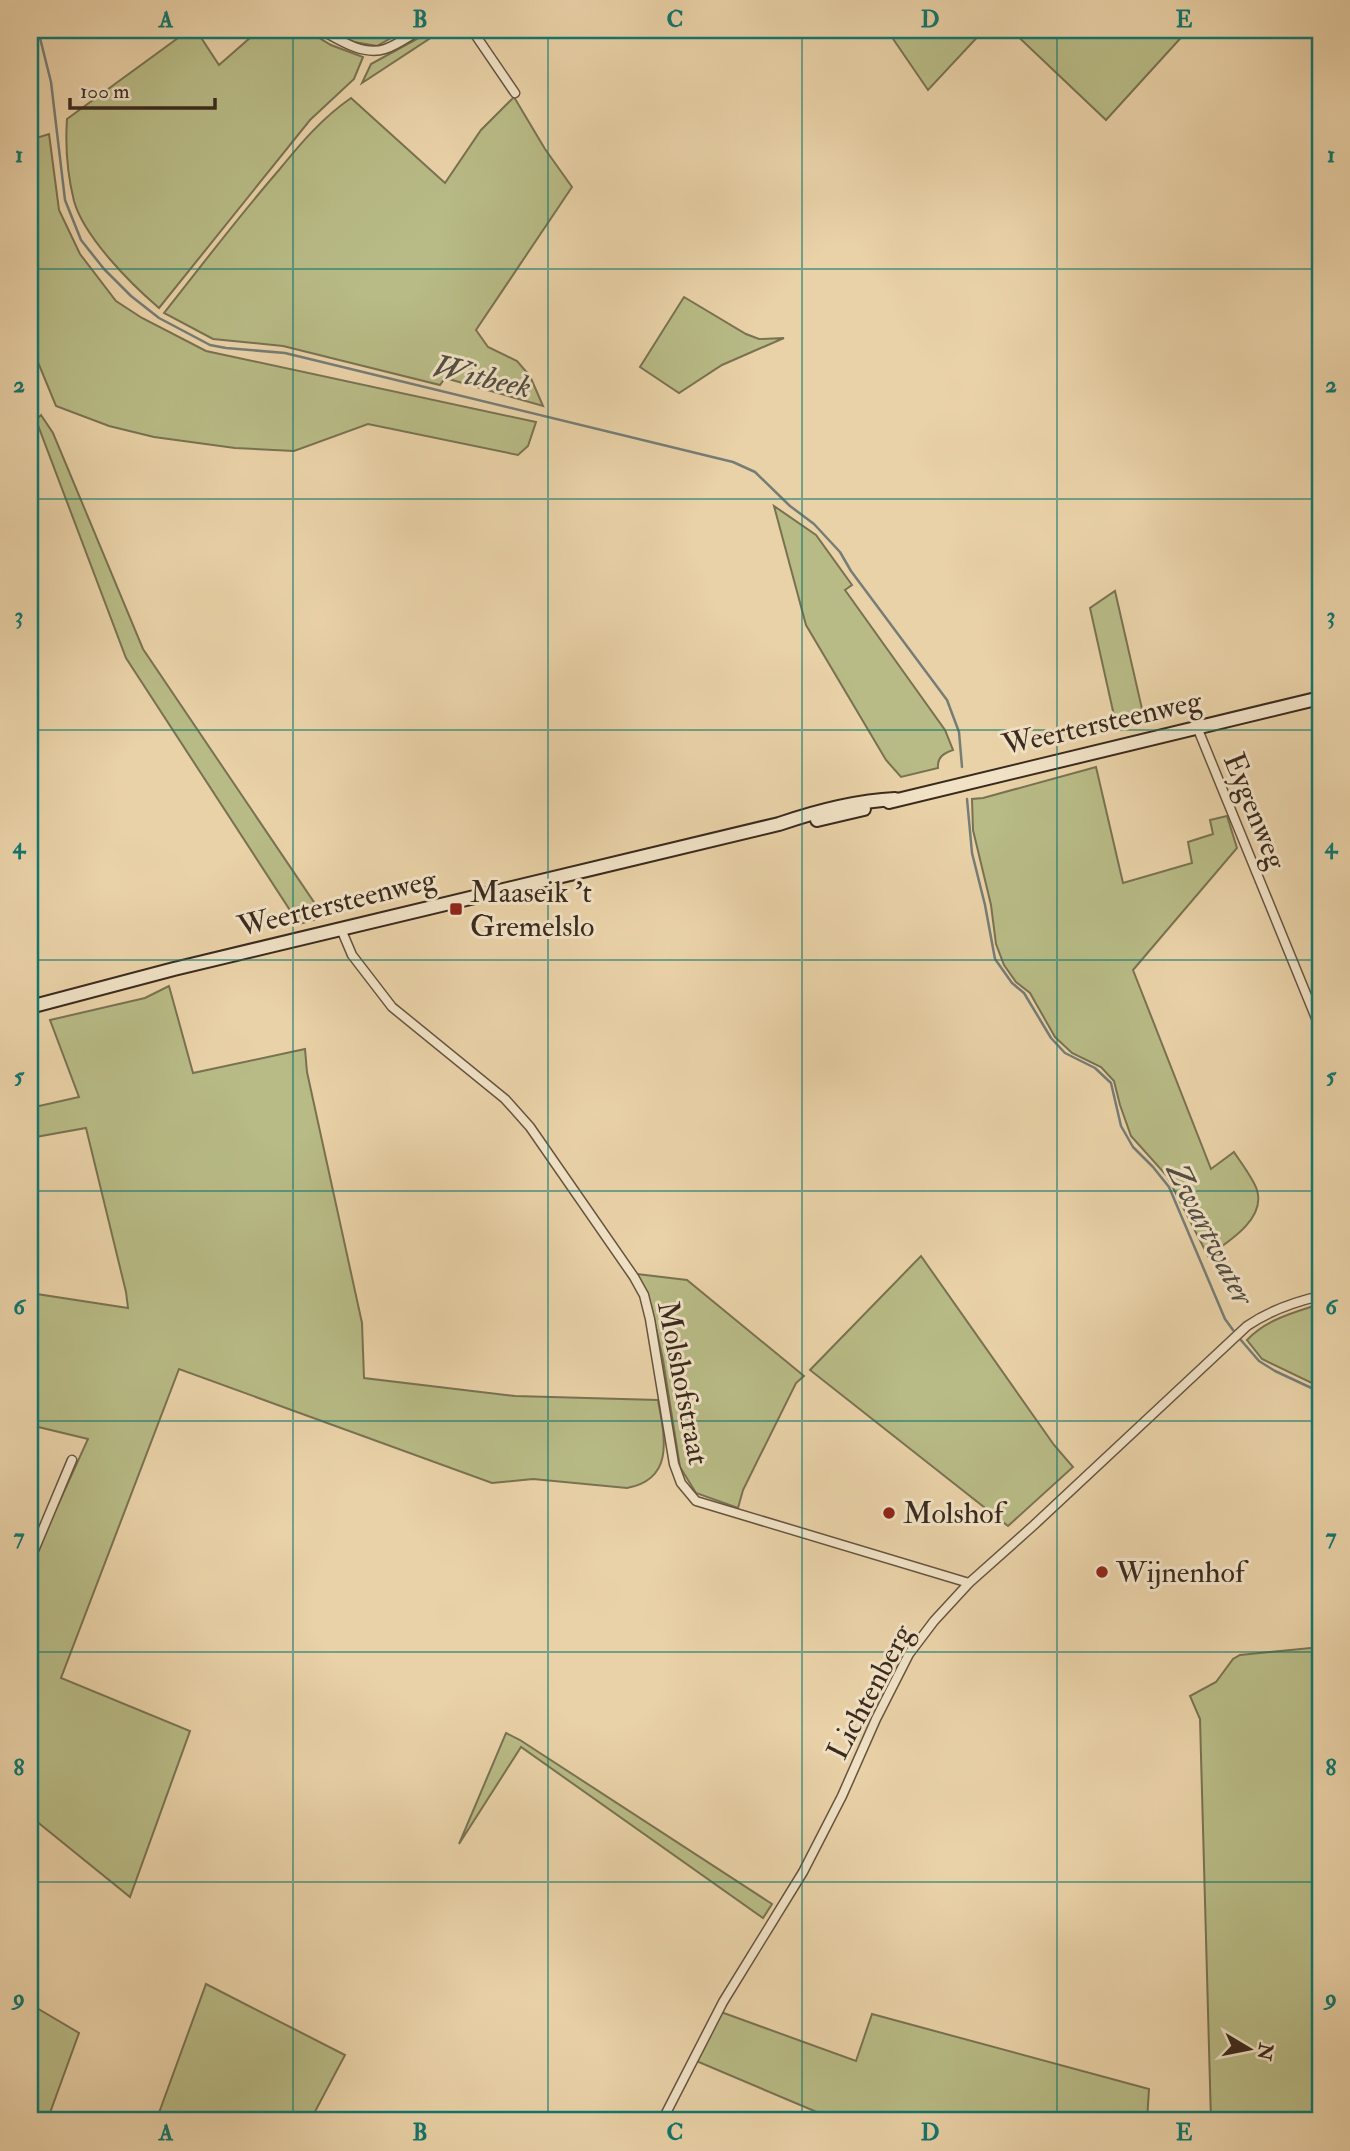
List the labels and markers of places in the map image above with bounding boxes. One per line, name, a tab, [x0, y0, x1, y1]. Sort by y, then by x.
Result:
place label: Maaseik 't Gremelslo	[470, 874, 594, 945]
marker: Maaseik 't Gremelslo	[448, 901, 464, 917]
place label: Molshof	[903, 1495, 1008, 1532]
marker: Molshof	[881, 1505, 897, 1521]
place label: Wijnenhof	[1115, 1554, 1249, 1591]
marker: Wijnenhof	[1094, 1564, 1110, 1580]

